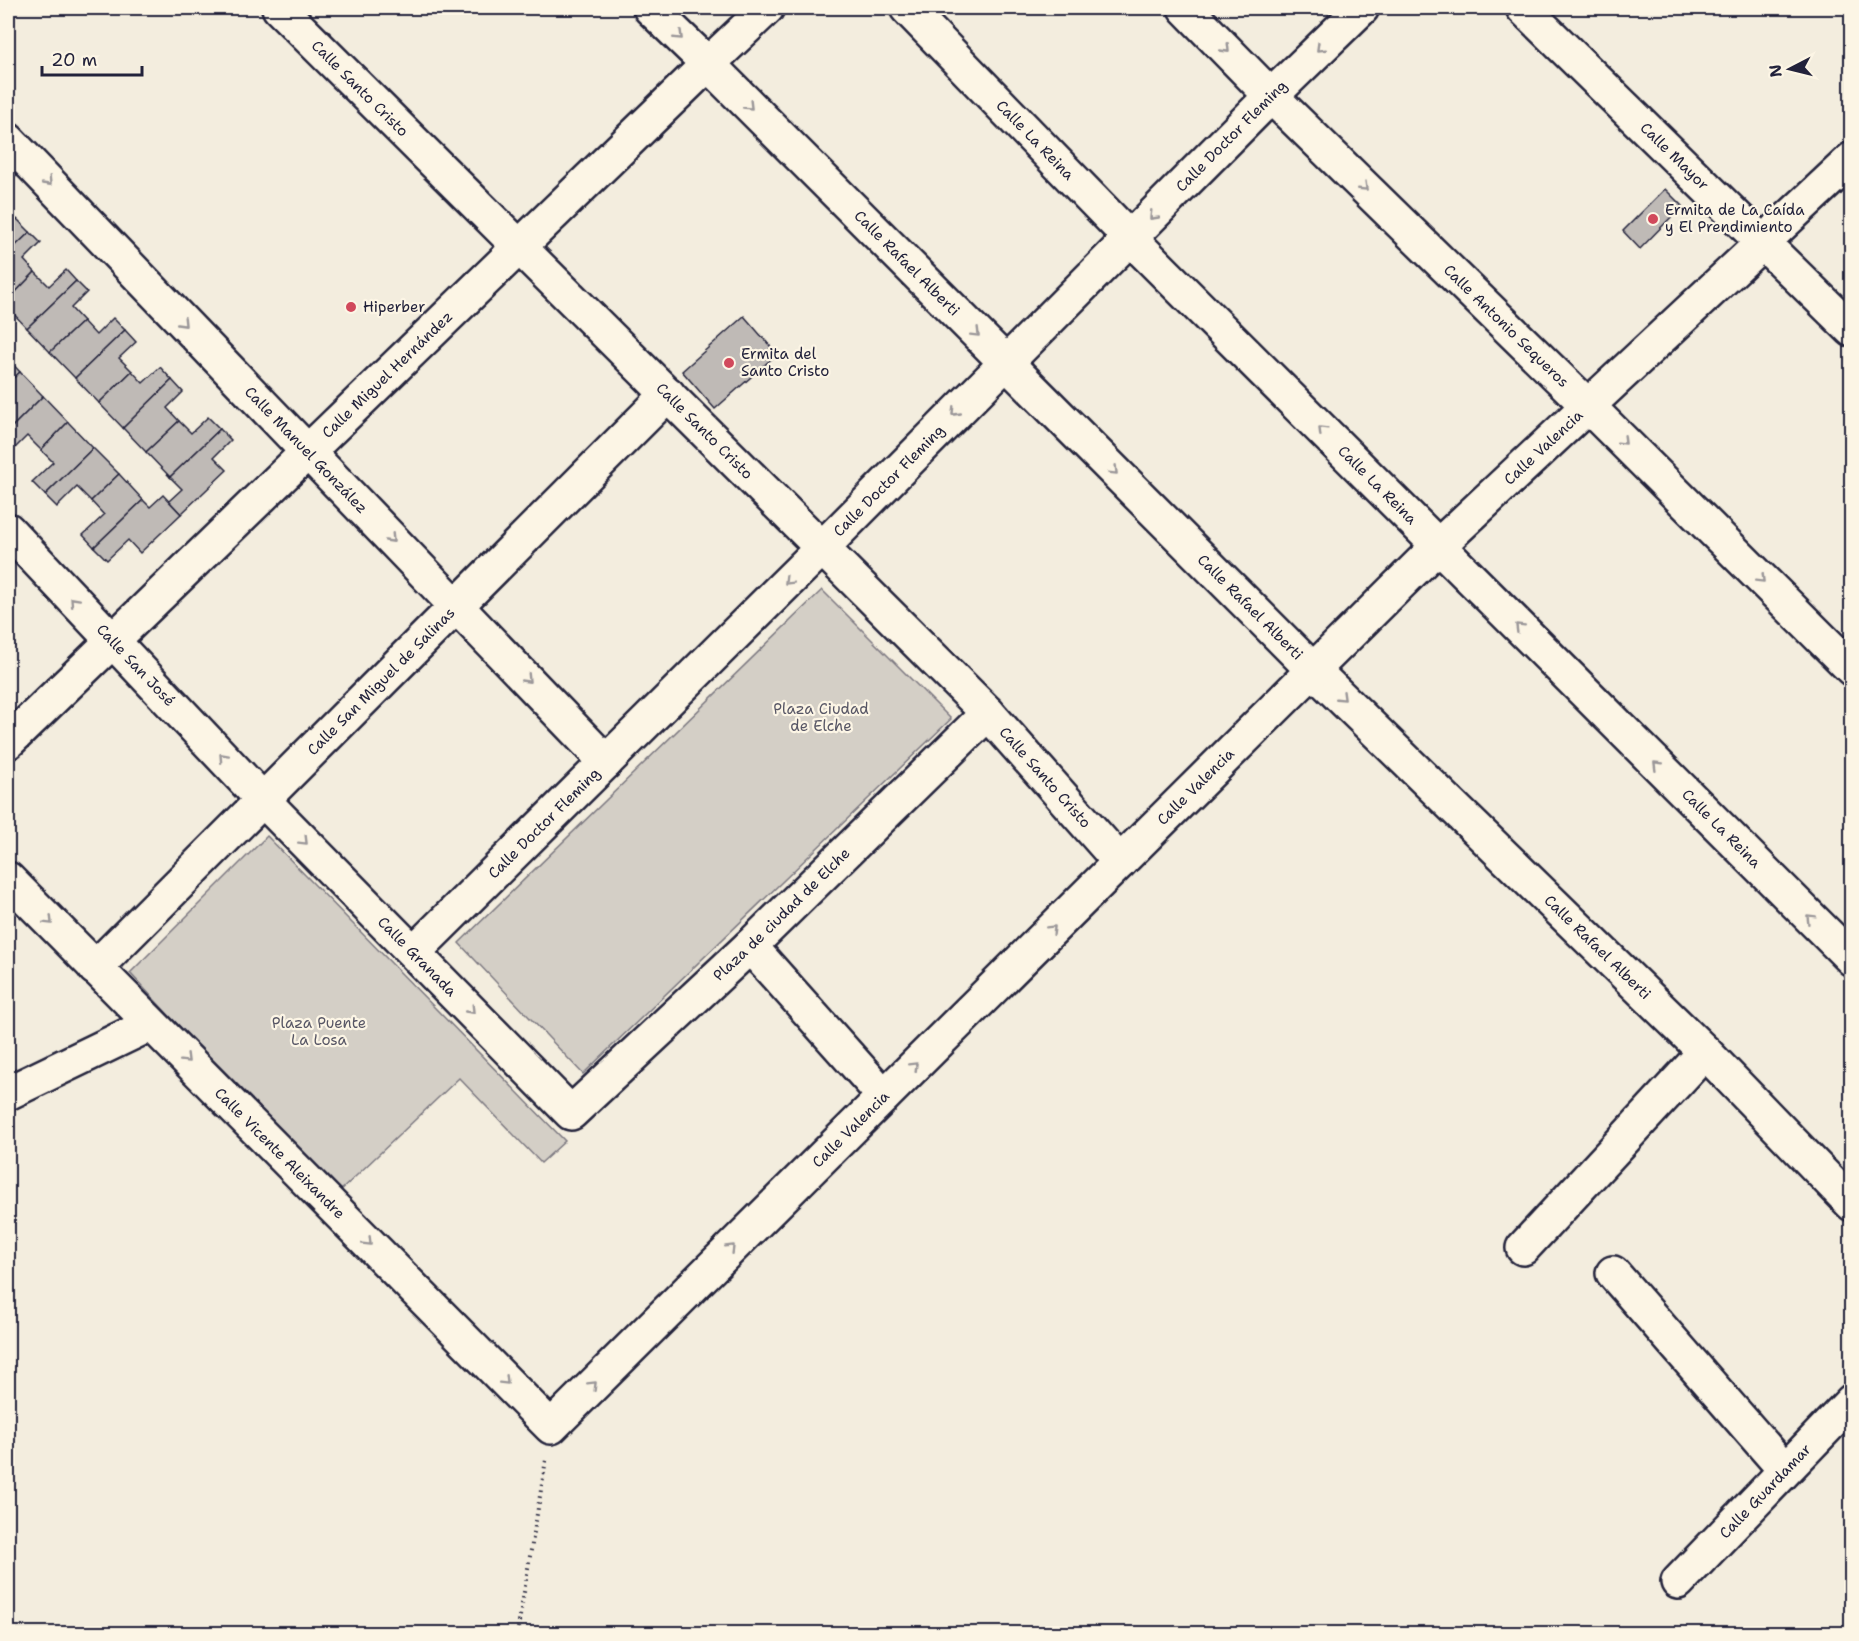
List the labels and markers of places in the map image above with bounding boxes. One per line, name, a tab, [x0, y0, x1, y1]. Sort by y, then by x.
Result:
place label: Ermita de La Caída y El Prendimiento	[1665, 200, 1805, 237]
marker: Ermita de La Caída y El Prendimiento	[1646, 212, 1660, 226]
place label: Hiperber	[363, 297, 425, 317]
marker: Hiperber	[344, 300, 358, 314]
place label: Ermita del Santo Cristo	[741, 344, 829, 381]
marker: Ermita del Santo Cristo	[722, 356, 736, 370]

